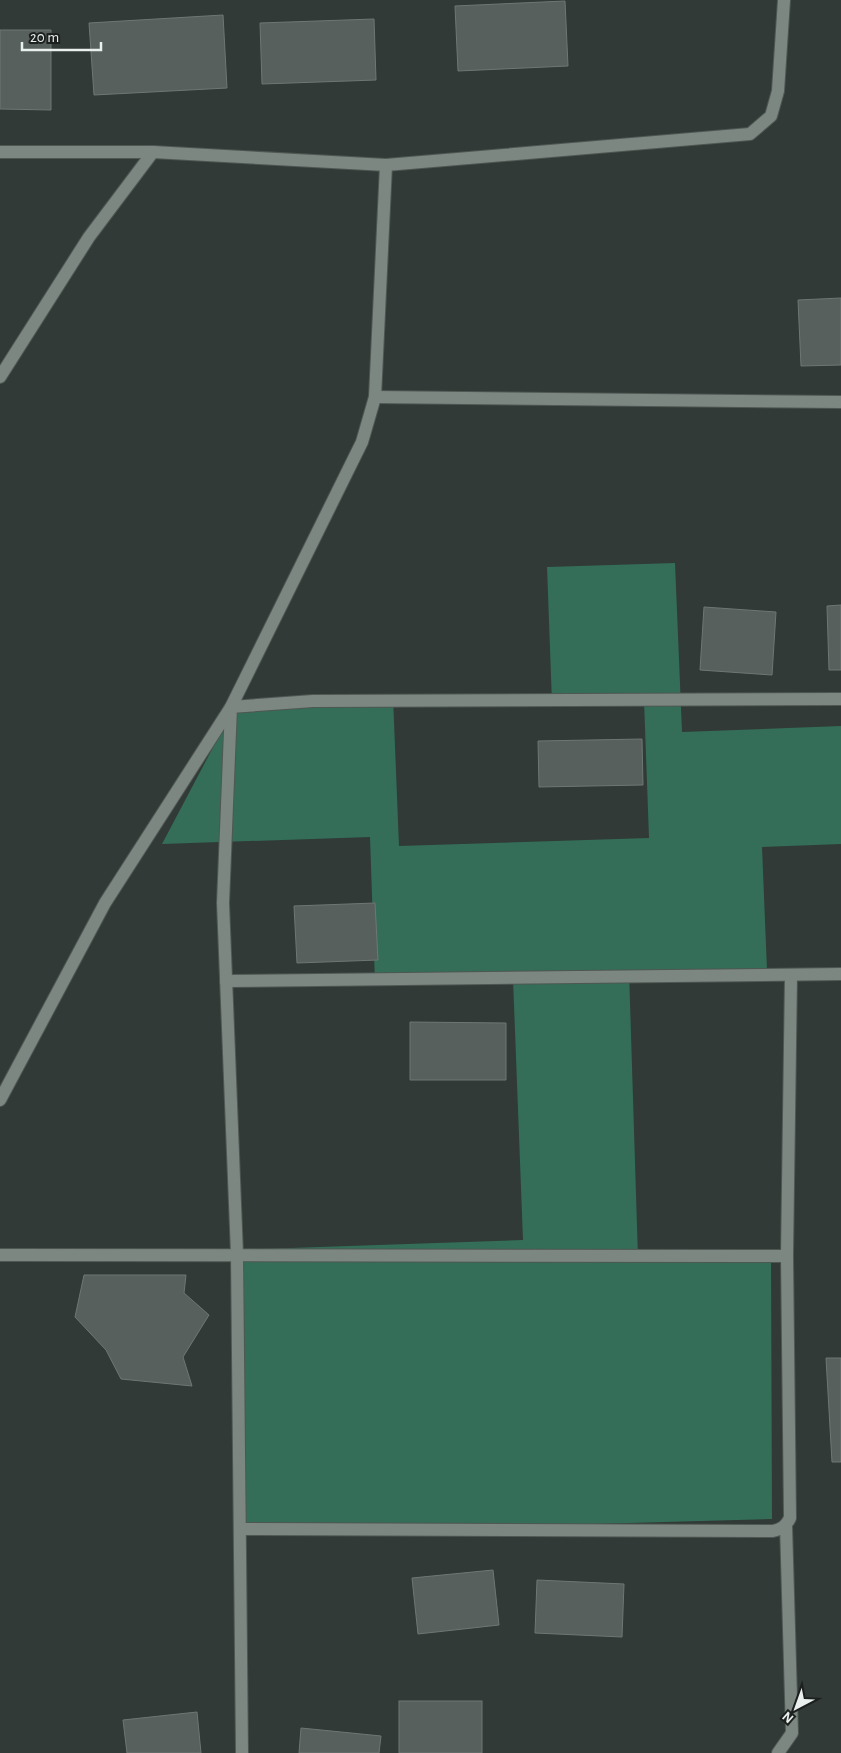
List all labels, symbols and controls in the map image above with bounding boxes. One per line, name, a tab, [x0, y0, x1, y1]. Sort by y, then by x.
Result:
scale bar	[22, 20, 101, 52]
text: 20 m	[30, 30, 59, 45]
north arrow	[771, 1683, 821, 1733]
text: N	[780, 1709, 796, 1726]

